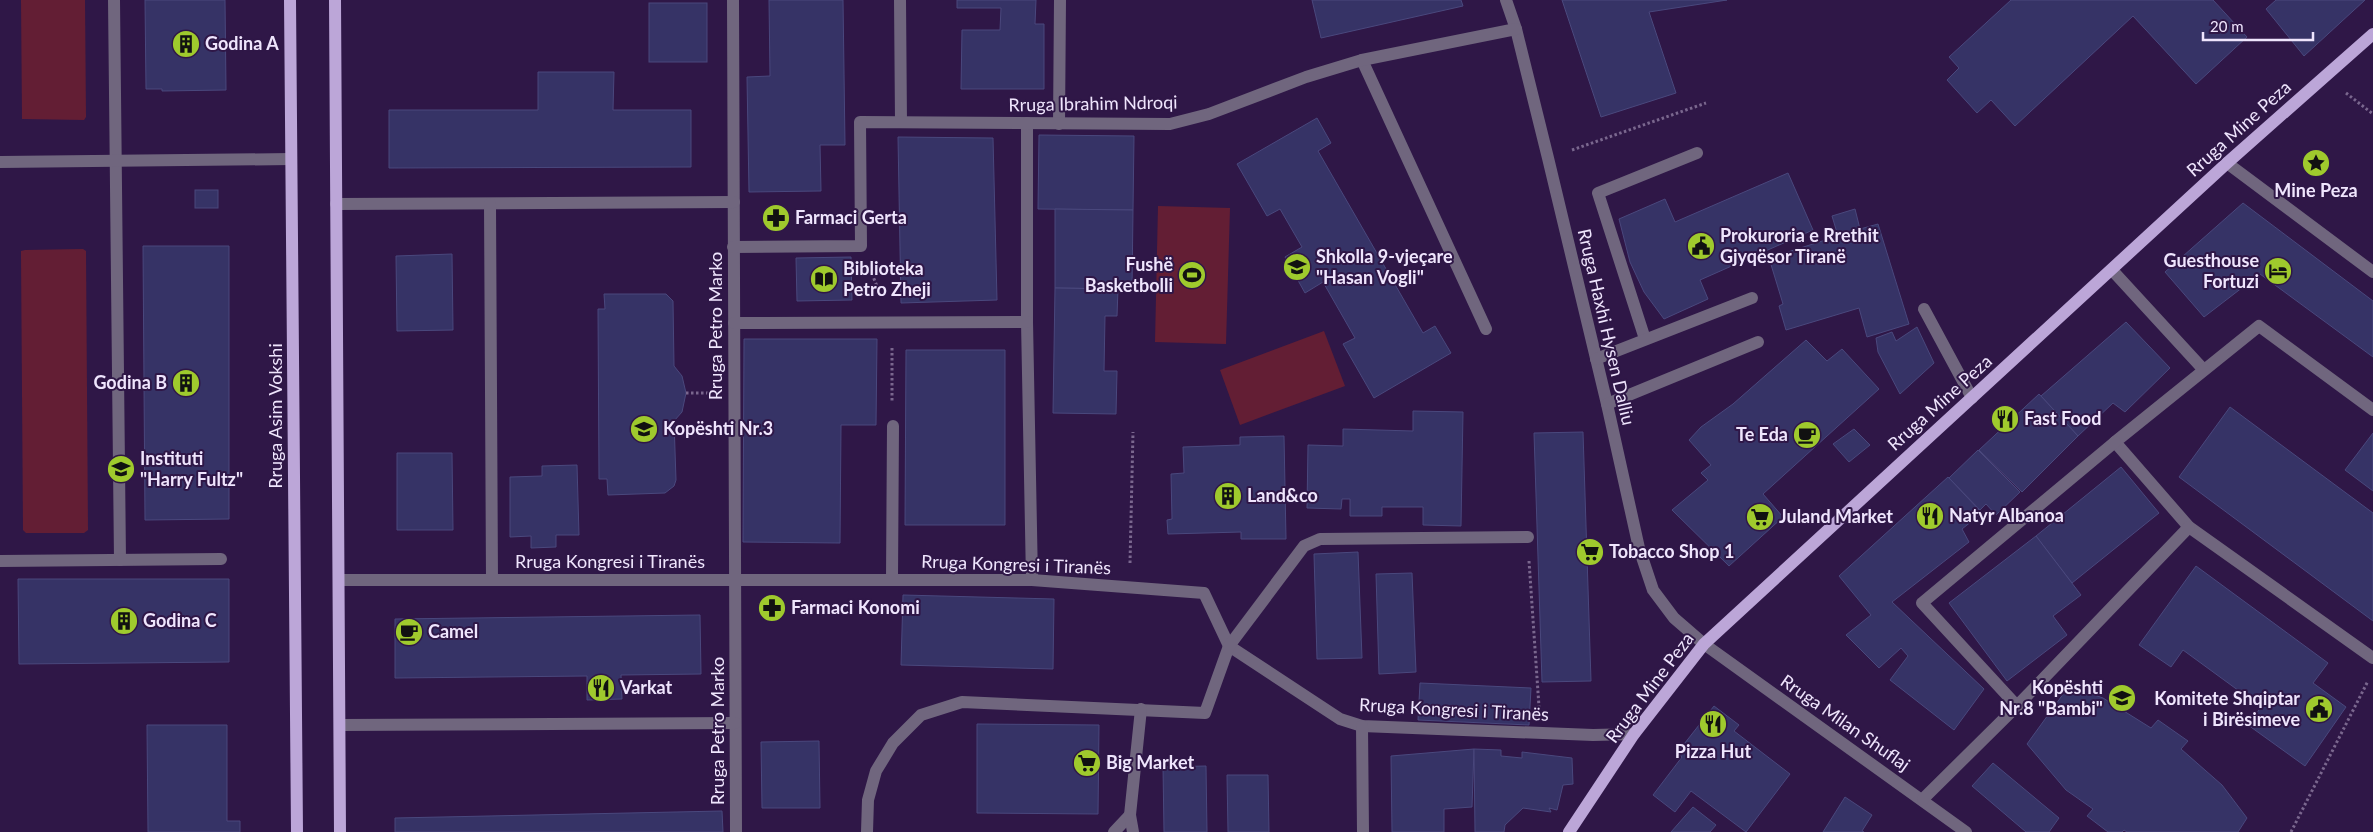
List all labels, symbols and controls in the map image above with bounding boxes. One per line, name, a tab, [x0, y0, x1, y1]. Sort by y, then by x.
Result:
scale bar	[2203, 10, 2313, 42]
text: 20 m	[2210, 17, 2244, 35]
building icon: Godina A	[171, 29, 201, 59]
place label: Godina A	[205, 32, 279, 54]
street label: Rruga Mine Peza	[2182, 76, 2295, 181]
street label: Rruga Ibrahim Ndroqi	[1008, 91, 1178, 115]
place icon: Mine Peza	[2301, 148, 2331, 178]
place label: Mine Peza	[2274, 179, 2358, 201]
pharmacy icon: Farmaci Gerta	[761, 203, 791, 233]
place label: Farmaci Gerta	[795, 206, 907, 228]
place label: Prokuroria e Rrethit Gjyqësor Tiranë	[1720, 224, 1879, 267]
street label: Rruga Haxhi Hysen Dalliu	[1574, 226, 1640, 427]
public building icon: Prokuroria e Rrethit Gjyqësor Tiranë	[1686, 231, 1716, 261]
place label: Shkolla 9-vjeçare "Hasan Vogli"	[1316, 245, 1453, 288]
place label: Guesthouse Fortuzi	[2164, 249, 2259, 292]
street label: Rruga Petro Marko	[704, 252, 726, 400]
school or university icon: Shkolla 9-vjeçare "Hasan Vogli"	[1282, 252, 1312, 282]
place label: Fushë Basketbolli	[1085, 253, 1173, 296]
hotel icon: Guesthouse Fortuzi	[2263, 256, 2293, 286]
place label: Biblioteka Petro Zheji	[843, 257, 931, 300]
sports icon: Fushë Basketbolli	[1177, 260, 1207, 290]
library icon: Biblioteka Petro Zheji	[809, 264, 839, 294]
street label: Rruga Asim Vokshi	[264, 343, 286, 489]
street label: Rruga Mine Peza	[1883, 350, 1996, 455]
building icon: Godina B	[171, 368, 201, 398]
place label: Godina B	[93, 371, 167, 393]
restaurant icon: Fast Food	[1990, 404, 2020, 434]
place label: Fast Food	[2024, 407, 2101, 429]
school or university icon: Kopështi Nr.3	[629, 414, 659, 444]
place label: Kopështi Nr.3	[663, 417, 773, 439]
cafe icon: Te Eda	[1792, 420, 1822, 450]
place label: Te Eda	[1736, 423, 1788, 445]
place label: Instituti "Harry Fultz"	[140, 447, 243, 490]
school or university icon: Instituti "Harry Fultz"	[106, 454, 136, 484]
building icon: Land&co	[1213, 481, 1243, 511]
place label: Land&co	[1247, 484, 1318, 506]
restaurant icon: Natyr Albanoa	[1915, 501, 1945, 531]
supermarket icon: Juland Market	[1745, 502, 1775, 532]
place label: Natyr Albanoa	[1949, 504, 2064, 526]
place label: Juland Market	[1779, 505, 1893, 527]
supermarket icon: Tobacco Shop 1	[1575, 537, 1605, 567]
place label: Tobacco Shop 1	[1609, 540, 1734, 562]
street label: Rruga Kongresi i Tiranës	[515, 550, 705, 572]
street label: Rruga Kongresi i Tiranës	[921, 550, 1112, 578]
pharmacy icon: Farmaci Konomi	[757, 593, 787, 623]
place label: Farmaci Konomi	[791, 596, 920, 618]
building icon: Godina C	[109, 606, 139, 636]
place label: Godina C	[143, 609, 217, 631]
cafe icon: Camel	[394, 617, 424, 647]
place label: Camel	[428, 620, 478, 642]
street label: Rruga Mine Peza	[1601, 628, 1698, 747]
street label: Rruga Petro Marko	[706, 657, 728, 805]
street label: Rruga Milan Shuflaj	[1777, 669, 1915, 775]
restaurant icon: Varkat	[586, 673, 616, 703]
place label: Varkat	[619, 676, 673, 698]
place label: Kopështi Nr.8 "Bambi"	[1999, 676, 2103, 719]
school or university icon: Kopështi Nr.8 "Bambi"	[2107, 683, 2137, 713]
place label: Komitete Shqiptar i Birësimeve	[2154, 687, 2300, 730]
street label: Rruga Kongresi i Tiranës	[1359, 693, 1550, 725]
public building icon: Komitete Shqiptar i Birësimeve	[2304, 694, 2334, 724]
restaurant icon: Pizza Hut	[1698, 709, 1728, 739]
place label: Pizza Hut	[1675, 740, 1751, 762]
supermarket icon: Big Market	[1072, 748, 1102, 778]
place label: Big Market	[1106, 751, 1194, 773]

